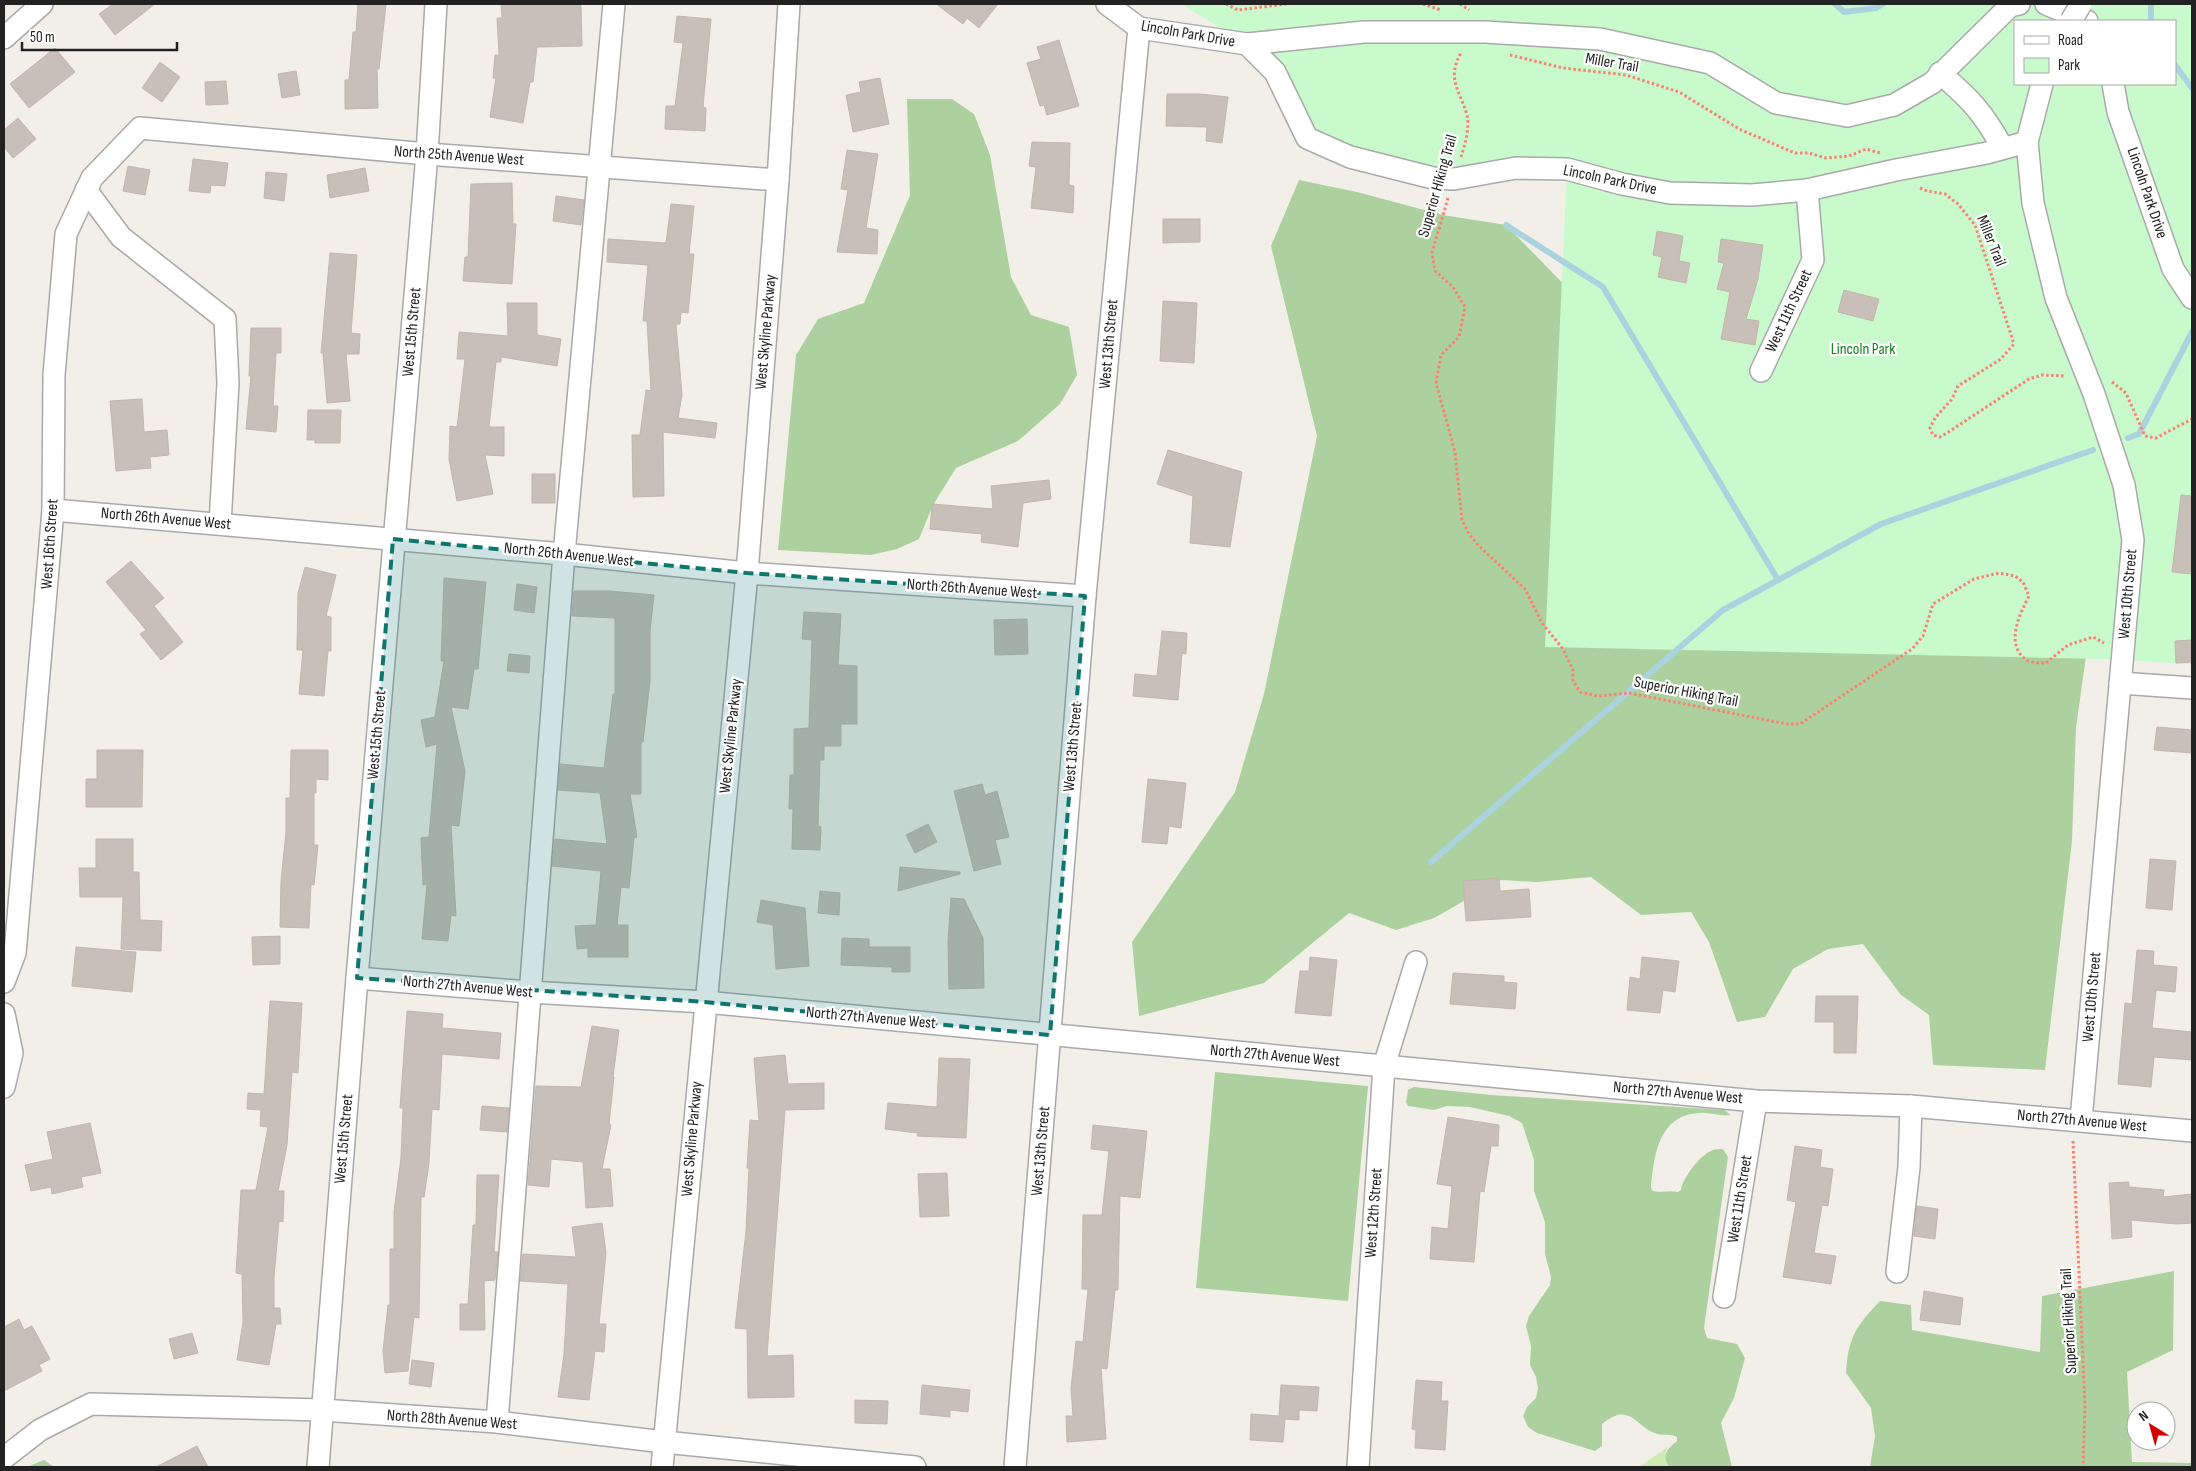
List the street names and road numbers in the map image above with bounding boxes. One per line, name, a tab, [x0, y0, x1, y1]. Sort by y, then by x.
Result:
street label: Lincoln Park Drive	[1140, 16, 1236, 52]
street label: Miller Trail	[1584, 49, 1640, 77]
street label: Superior Hiking Trail	[1414, 133, 1462, 239]
street label: North 25th Avenue West	[393, 142, 525, 170]
street label: Lincoln Park Drive	[2123, 145, 2171, 241]
street label: Lincoln Park Drive	[1562, 161, 1658, 199]
street label: Miller Trail	[1972, 213, 2010, 270]
street label: West 11th Street	[1762, 267, 1816, 355]
street label: West Skyline Parkway	[752, 274, 780, 390]
street label: West 15th Street	[399, 286, 425, 378]
street label: West 13th Street	[1096, 298, 1122, 390]
street label: West 16th Street	[37, 498, 63, 590]
street label: North 26th Avenue West	[100, 504, 232, 534]
street label: North 26th Avenue West	[503, 539, 635, 571]
street label: West 10th Street	[2115, 548, 2141, 640]
street label: North 26th Avenue West	[906, 575, 1038, 603]
street label: Superior Hiking Trail	[1632, 673, 1740, 711]
street label: West Skyline Parkway	[716, 678, 746, 794]
street label: West 15th Street	[364, 689, 390, 781]
street label: West 13th Street	[1060, 701, 1086, 793]
street label: West 10th Street	[2079, 951, 2105, 1043]
street label: North 27th Avenue West	[402, 972, 534, 1002]
street label: North 27th Avenue West	[805, 1003, 937, 1033]
street label: North 27th Avenue West	[1209, 1041, 1341, 1071]
street label: North 27th Avenue West	[1612, 1078, 1744, 1108]
street label: West Skyline Parkway	[678, 1081, 706, 1197]
street label: West 15th Street	[331, 1093, 357, 1185]
street label: West 13th Street	[1028, 1105, 1054, 1197]
street label: North 27th Avenue West	[2016, 1106, 2148, 1136]
street label: West 11th Street	[1724, 1154, 1756, 1244]
street label: West 12th Street	[1361, 1167, 1387, 1259]
street label: Superior Hiking Trail	[2057, 1268, 2081, 1374]
street label: North 28th Avenue West	[386, 1406, 518, 1434]

